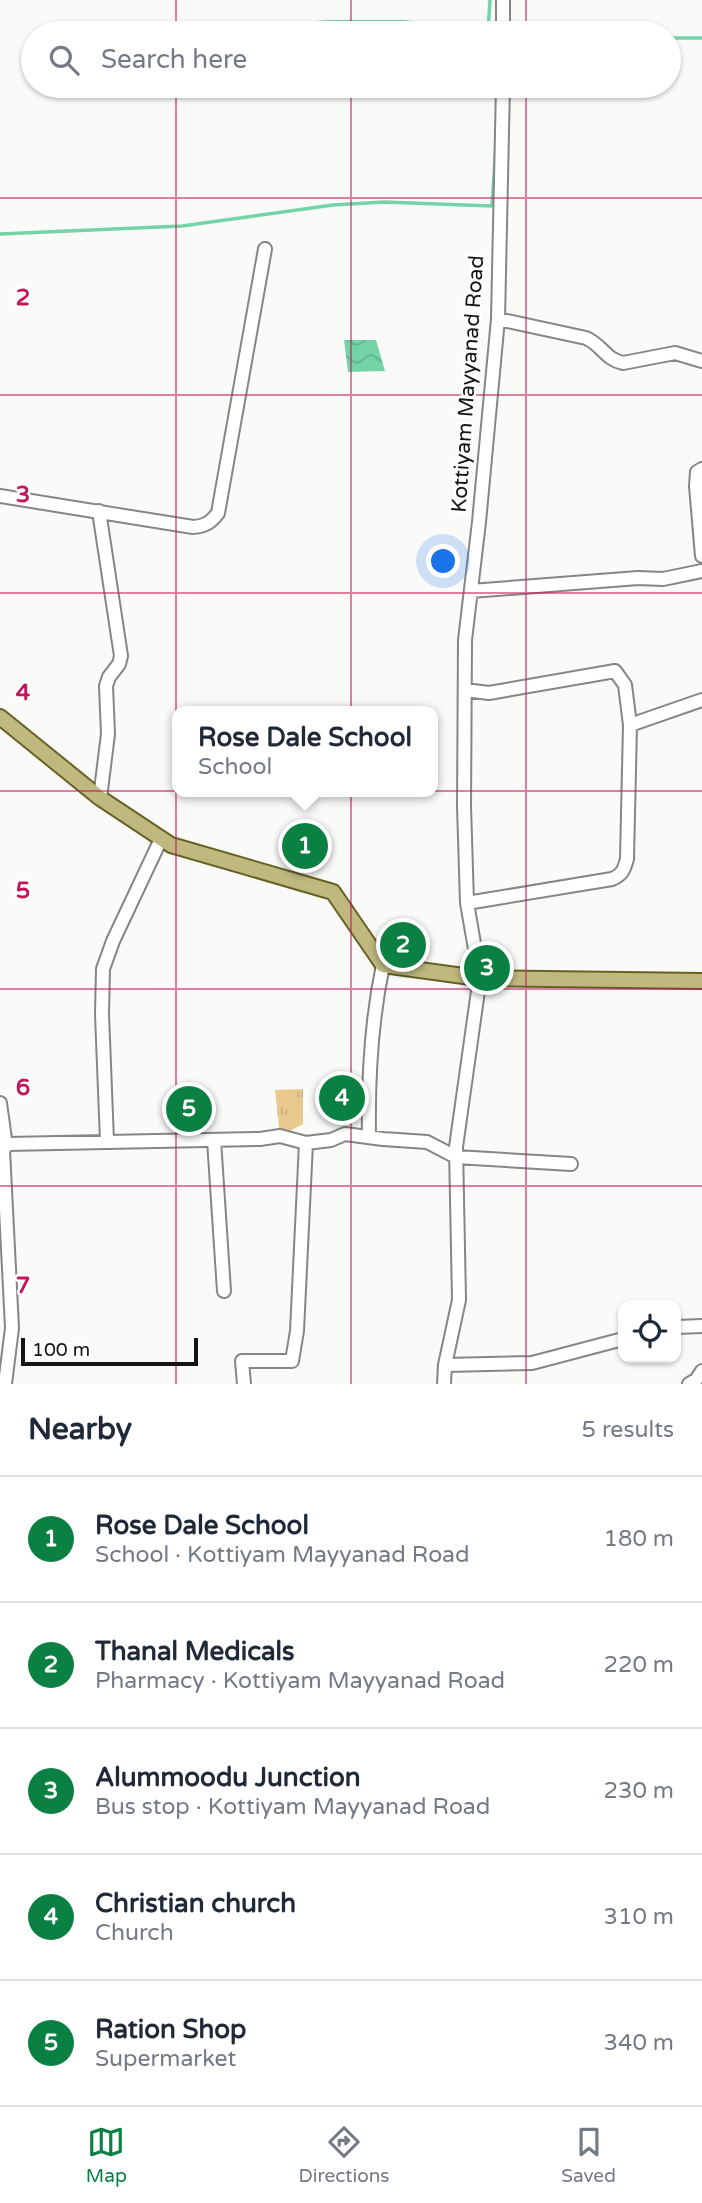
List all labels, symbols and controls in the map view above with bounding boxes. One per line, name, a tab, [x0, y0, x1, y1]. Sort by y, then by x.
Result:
search box	[21, 21, 681, 98]
icon: search	[45, 41, 83, 79]
text: Search here	[101, 44, 247, 75]
street label: Kottiyam Mayyanad Road	[447, 254, 489, 514]
text: 2	[16, 284, 30, 312]
text: 3	[16, 481, 30, 509]
your location	[426, 544, 460, 578]
text: 4	[16, 679, 31, 707]
popup	[172, 706, 438, 797]
text: Rose Dale School	[198, 722, 412, 753]
text: School	[198, 753, 272, 781]
pin: 1	[282, 820, 328, 872]
text: 5	[16, 877, 30, 905]
pin: 2	[380, 919, 426, 971]
pin: 3	[464, 942, 510, 994]
pin: 4	[319, 1072, 365, 1124]
text: 6	[16, 1074, 30, 1102]
pin: 5	[166, 1083, 212, 1135]
text: 7	[16, 1272, 30, 1300]
map controls	[618, 1300, 681, 1363]
button: locate	[618, 1300, 681, 1363]
scale bar	[21, 1335, 198, 1367]
text: 100 m	[32, 1339, 90, 1361]
text: Nearby	[28, 1411, 132, 1448]
text: 5 results	[581, 1416, 674, 1444]
text: Rose Dale School	[95, 1510, 309, 1541]
text: 1	[44, 1525, 58, 1553]
text: 180 m	[604, 1525, 674, 1553]
text: School · Kottiyam Mayyanad Road	[95, 1541, 470, 1569]
text: Thanal Medicals	[95, 1636, 295, 1667]
text: 2	[44, 1651, 58, 1679]
text: 220 m	[604, 1651, 674, 1679]
text: Pharmacy · Kottiyam Mayyanad Road	[95, 1667, 505, 1695]
text: Alummoodu Junction	[95, 1762, 361, 1793]
text: 3	[44, 1777, 58, 1805]
text: 230 m	[604, 1777, 674, 1805]
text: Bus stop · Kottiyam Mayyanad Road	[95, 1793, 490, 1821]
text: Christian church	[95, 1888, 296, 1919]
text: 4	[44, 1903, 58, 1931]
text: 310 m	[604, 1903, 674, 1931]
text: Church	[95, 1919, 174, 1947]
text: Ration Shop	[95, 2014, 246, 2045]
text: 5	[44, 2029, 58, 2057]
text: 340 m	[604, 2029, 674, 2057]
text: Supermarket	[95, 2045, 236, 2073]
tab: Map	[86, 2123, 127, 2187]
tab: Directions	[299, 2123, 390, 2187]
tab: Saved	[561, 2123, 616, 2187]

